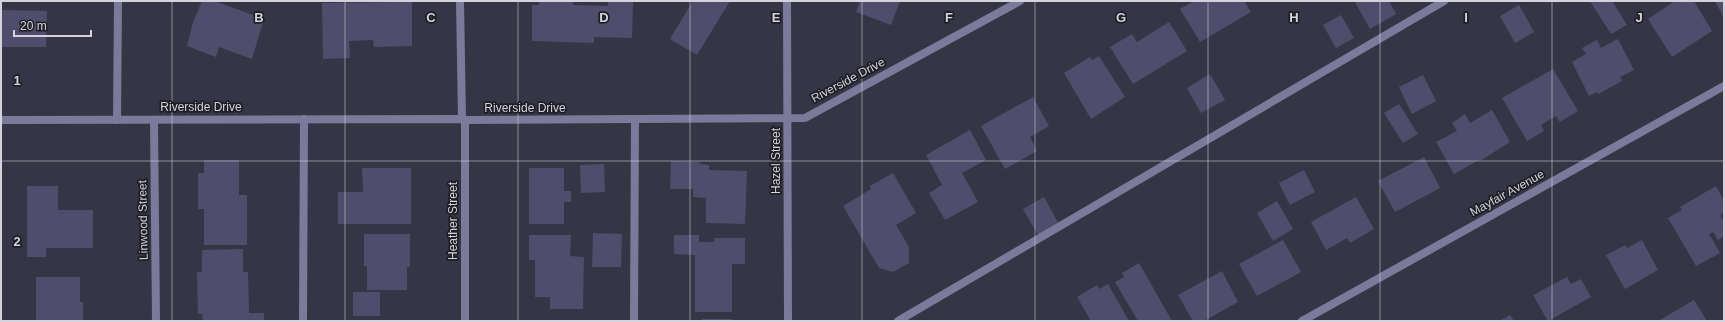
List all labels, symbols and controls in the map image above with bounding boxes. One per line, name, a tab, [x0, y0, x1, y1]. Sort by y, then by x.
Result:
text: B	[254, 10, 264, 25]
text: C	[426, 10, 436, 25]
text: D	[599, 10, 609, 25]
text: E	[772, 10, 781, 25]
text: F	[945, 10, 953, 25]
text: G	[1116, 10, 1126, 25]
text: H	[1289, 10, 1299, 25]
text: I	[1464, 10, 1468, 25]
text: J	[1635, 10, 1643, 25]
scale bar	[14, 12, 91, 38]
text: 20 m	[20, 19, 47, 33]
street label: Riverside Drive	[809, 55, 887, 105]
text: 1	[13, 73, 21, 88]
street label: Riverside Drive	[160, 100, 242, 114]
street label: Riverside Drive	[484, 101, 566, 115]
street label: Hazel Street	[769, 127, 783, 194]
street label: Mayfair Avenue	[1468, 167, 1547, 219]
street label: Linwood Street	[135, 179, 151, 260]
street label: Heather Street	[446, 181, 460, 260]
text: 2	[13, 234, 21, 249]

